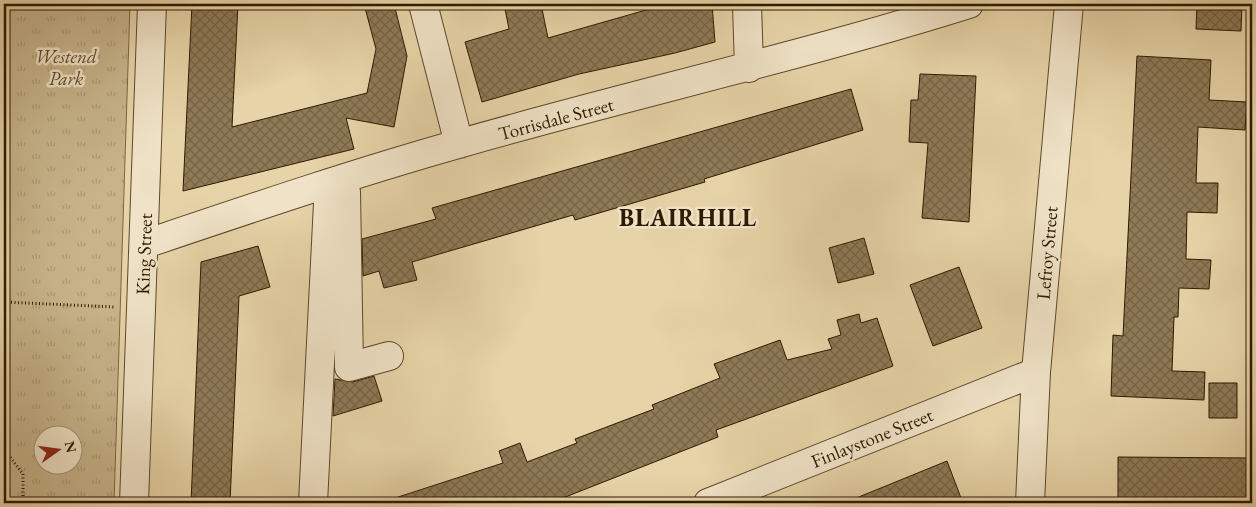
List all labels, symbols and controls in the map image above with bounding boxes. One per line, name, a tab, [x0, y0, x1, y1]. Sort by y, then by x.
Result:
park label: Westend Park	[35, 44, 97, 91]
street label: Torrisdale Street	[496, 92, 616, 146]
district label: BLAIRHILL	[619, 202, 757, 233]
street label: Lefroy Street	[1030, 205, 1064, 301]
street label: King Street	[130, 213, 158, 295]
street label: Finlaystone Street	[807, 402, 937, 474]
north arrow	[32, 424, 82, 474]
text: N	[61, 439, 81, 455]

